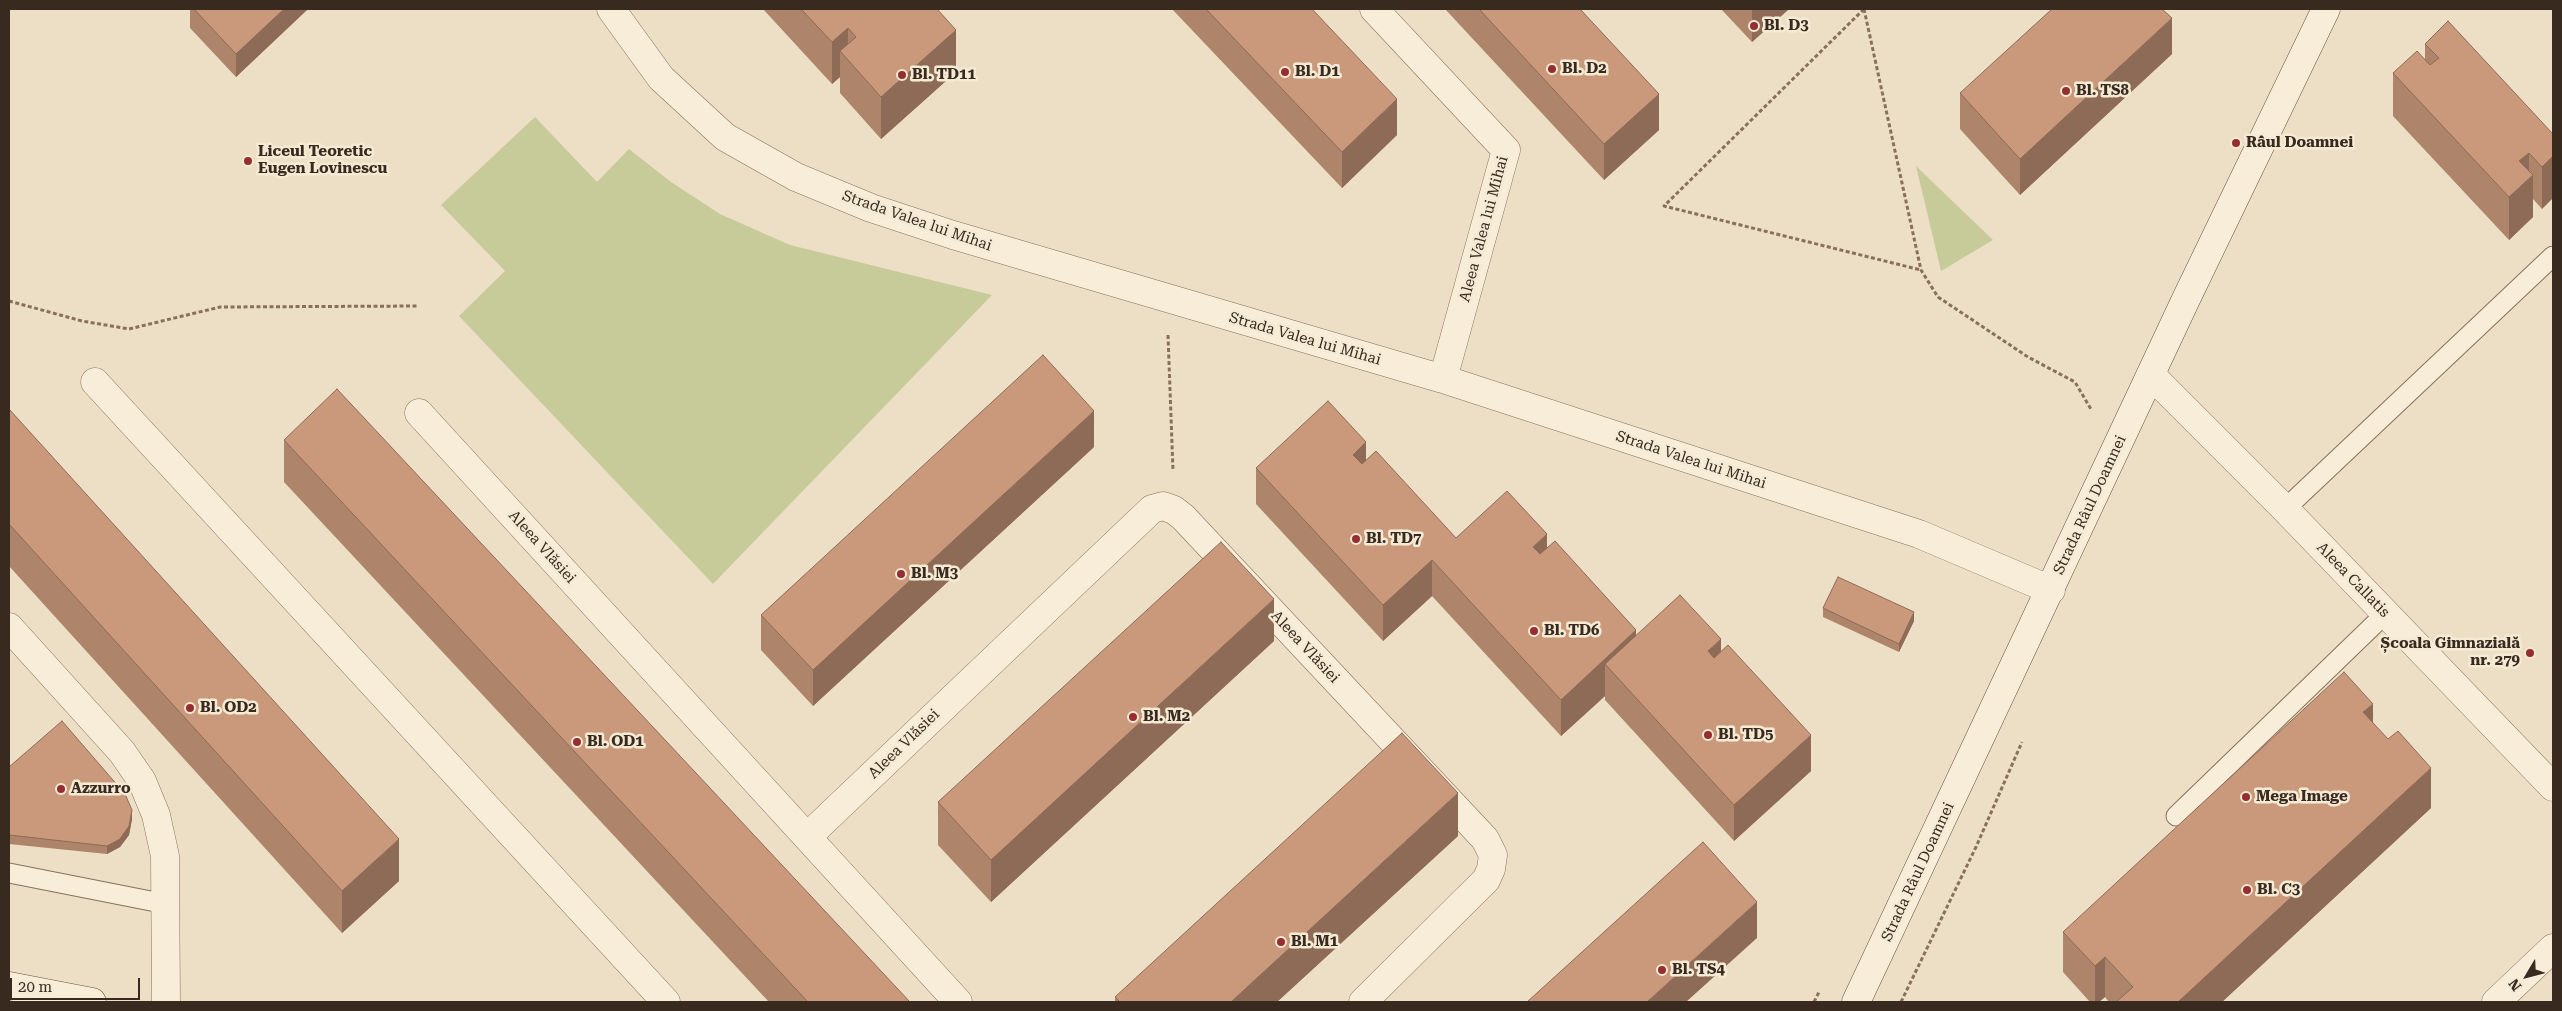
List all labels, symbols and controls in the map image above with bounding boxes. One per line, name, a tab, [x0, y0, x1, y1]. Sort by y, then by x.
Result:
place label: Bl. D3	[1764, 17, 1809, 35]
marker: Bl. D3	[1748, 20, 1760, 32]
place label: Bl. D2	[1562, 60, 1607, 78]
place label: Bl. D1	[1295, 63, 1340, 81]
marker: Bl. D2	[1546, 63, 1558, 75]
place label: Bl. TD11	[912, 66, 976, 84]
marker: Bl. D1	[1279, 66, 1291, 78]
marker: Bl. TD11	[896, 69, 908, 81]
place label: Bl. TS8	[2076, 82, 2129, 100]
marker: Bl. TS8	[2060, 85, 2072, 97]
place label: Râul Doamnei	[2246, 134, 2353, 152]
marker: Râul Doamnei	[2230, 137, 2242, 149]
place label: Liceul Teoretic Eugen Lovinescu	[258, 143, 387, 178]
street label: Aleea Valea lui Mihai	[1456, 154, 1512, 304]
marker: Liceul Teoretic Eugen Lovinescu	[242, 155, 254, 167]
street label: Strada Valea lui Mihai	[840, 187, 994, 255]
street label: Strada Valea lui Mihai	[1227, 309, 1383, 369]
street label: Strada Valea lui Mihai	[1614, 427, 1768, 493]
street label: Strada Râul Doamnei	[2050, 432, 2130, 578]
street label: Aleea Vlăsiei	[505, 507, 579, 587]
place label: Bl. TD7	[1366, 530, 1421, 548]
marker: Bl. TD7	[1350, 533, 1362, 545]
street label: Aleea Callatis	[2313, 539, 2393, 621]
place label: Bl. M3	[911, 565, 958, 583]
marker: Bl. M3	[895, 568, 907, 580]
street label: Aleea Vlăsiei	[1267, 607, 1343, 687]
place label: Bl. TD6	[1544, 622, 1599, 640]
marker: Bl. TD6	[1528, 625, 1540, 637]
place label: Școala Gimnazială nr. 279	[2381, 635, 2520, 670]
marker: Școala Gimnazială nr. 279	[2524, 647, 2536, 659]
place label: Bl. OD2	[200, 699, 257, 717]
marker: Bl. OD2	[184, 702, 196, 714]
street label: Aleea Vlăsiei	[865, 706, 943, 782]
place label: Bl. M2	[1143, 708, 1190, 726]
marker: Bl. M2	[1127, 711, 1139, 723]
place label: Bl. TD5	[1718, 726, 1773, 744]
marker: Bl. TD5	[1702, 729, 1714, 741]
place label: Bl. OD1	[587, 733, 644, 751]
marker: Bl. OD1	[571, 736, 583, 748]
place label: Azzurro	[71, 780, 131, 798]
marker: Azzurro	[55, 783, 67, 795]
place label: Mega Image	[2256, 788, 2348, 806]
marker: Mega Image	[2240, 791, 2252, 803]
street label: Strada Râul Doamnei	[1878, 799, 1958, 945]
place label: Bl. C3	[2257, 881, 2300, 899]
marker: Bl. C3	[2241, 884, 2253, 896]
place label: Bl. M1	[1291, 933, 1338, 951]
marker: Bl. M1	[1275, 936, 1287, 948]
north arrow	[2502, 951, 2552, 1001]
place label: Bl. TS4	[1672, 961, 1725, 979]
marker: Bl. TS4	[1656, 964, 1668, 976]
scale bar	[12, 968, 142, 1000]
text: N	[2505, 976, 2525, 994]
text: 20 m	[18, 978, 52, 996]

